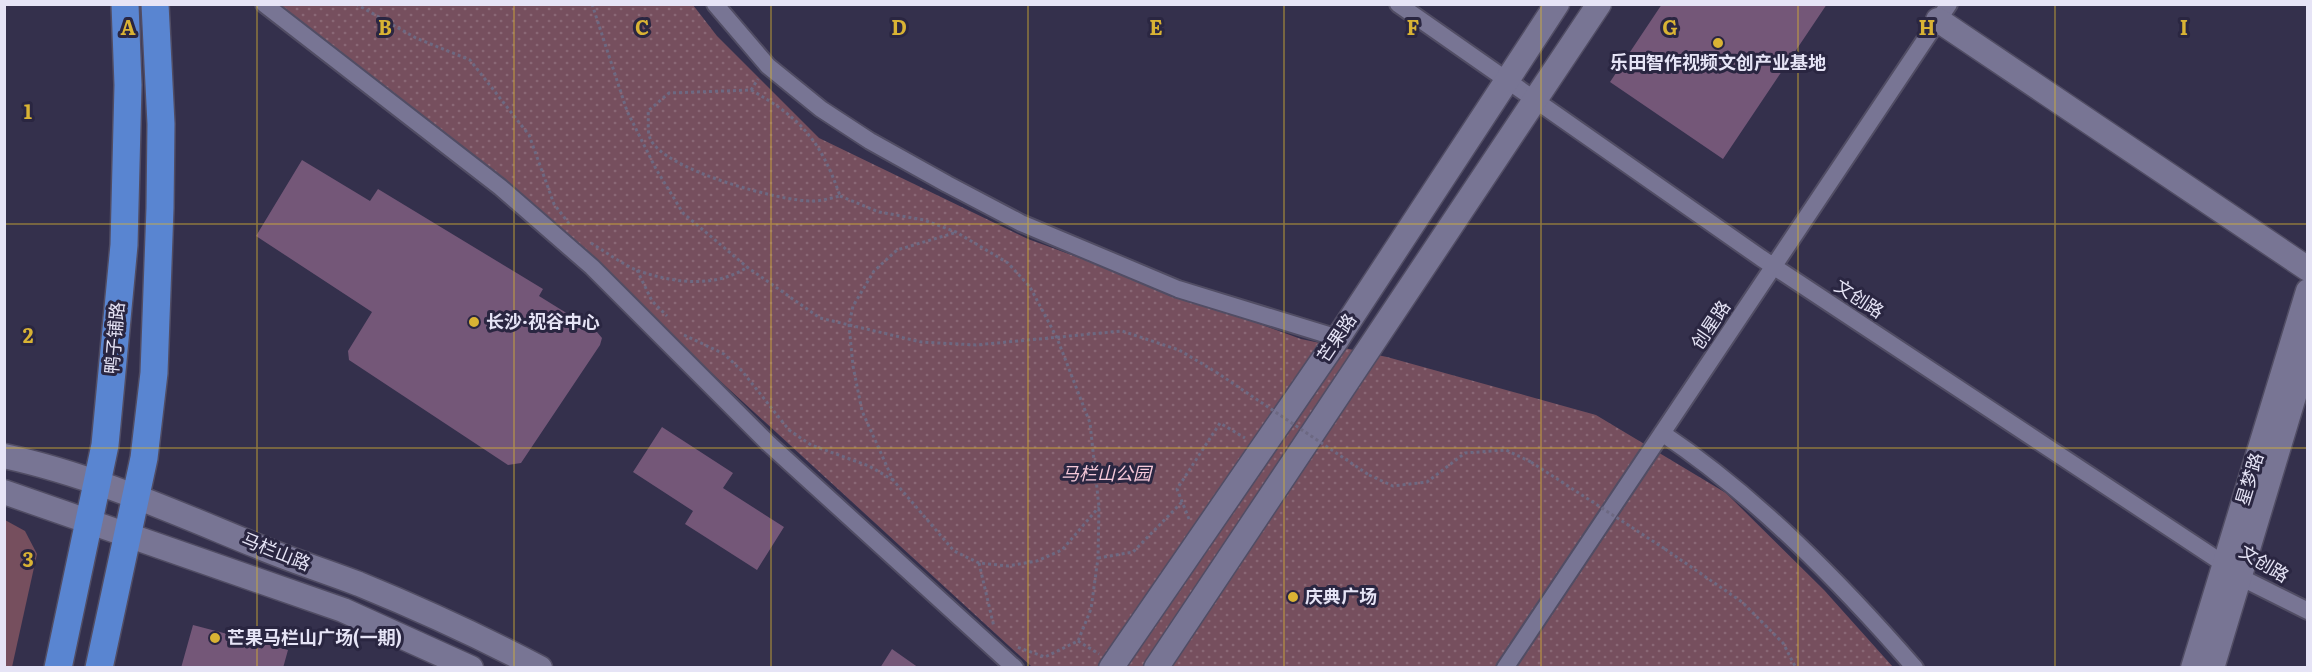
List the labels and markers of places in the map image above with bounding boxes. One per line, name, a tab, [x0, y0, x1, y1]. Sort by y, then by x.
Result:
marker: 乐田智作视频文创产业基地	[1711, 36, 1725, 50]
place label: 乐田智作视频文创产业基地	[1610, 48, 1826, 75]
place label: 长沙·视谷中心	[486, 307, 600, 334]
marker: 长沙·视谷中心	[467, 315, 481, 329]
place label: 庆典广场	[1305, 582, 1377, 609]
marker: 庆典广场	[1286, 590, 1300, 604]
place label: 芒果马栏山广场(一期)	[227, 623, 402, 650]
marker: 芒果马栏山广场(一期)	[208, 631, 222, 645]

